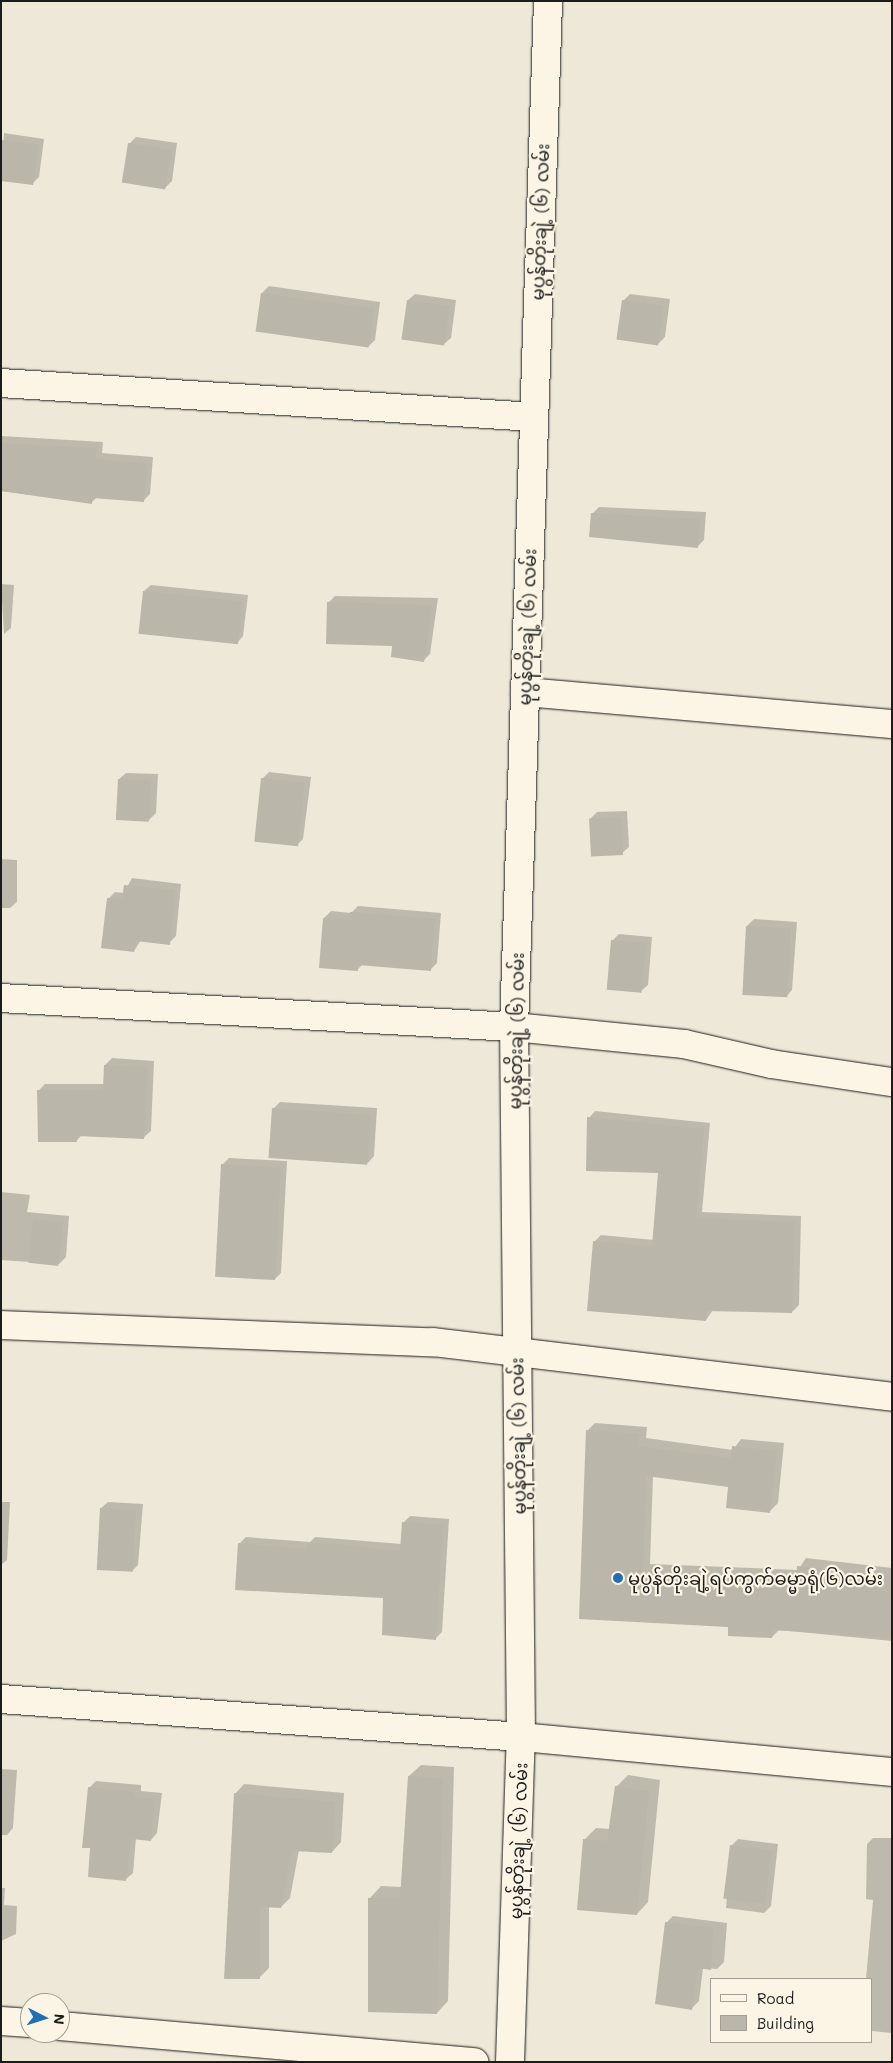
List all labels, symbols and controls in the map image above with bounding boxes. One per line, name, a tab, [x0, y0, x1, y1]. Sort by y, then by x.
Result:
street label: မုပွန်တိုးချဲ့ (၆) လမ်း	[526, 143, 554, 301]
street label: မုပွန်တိုးချဲ့ (၆) လမ်း	[513, 548, 541, 706]
street label: မုပွန်တိုးချဲ့ (၆) လမ်း	[504, 952, 528, 1110]
street label: မုပွန်တိုးချဲ့ (၆) လမ်း	[506, 1357, 530, 1515]
place label: မုပွန်တိုးချဲ့ရပ်ကွက်ဓမ္မာရုံ(၆)လမ်း	[628, 1567, 883, 1589]
marker: မုပွန်တိုးချဲ့ရပ်ကွက်ဓမ္မာရုံ(၆)လမ်း	[612, 1572, 624, 1584]
street label: မုပွန်တိုးချဲ့ (၆) လမ်း	[504, 1762, 532, 1920]
legend	[710, 1978, 873, 2043]
text: Road	[757, 1988, 794, 2008]
north arrow	[20, 1993, 70, 2043]
text: N	[50, 2013, 69, 2025]
text: Building	[757, 2013, 814, 2033]

